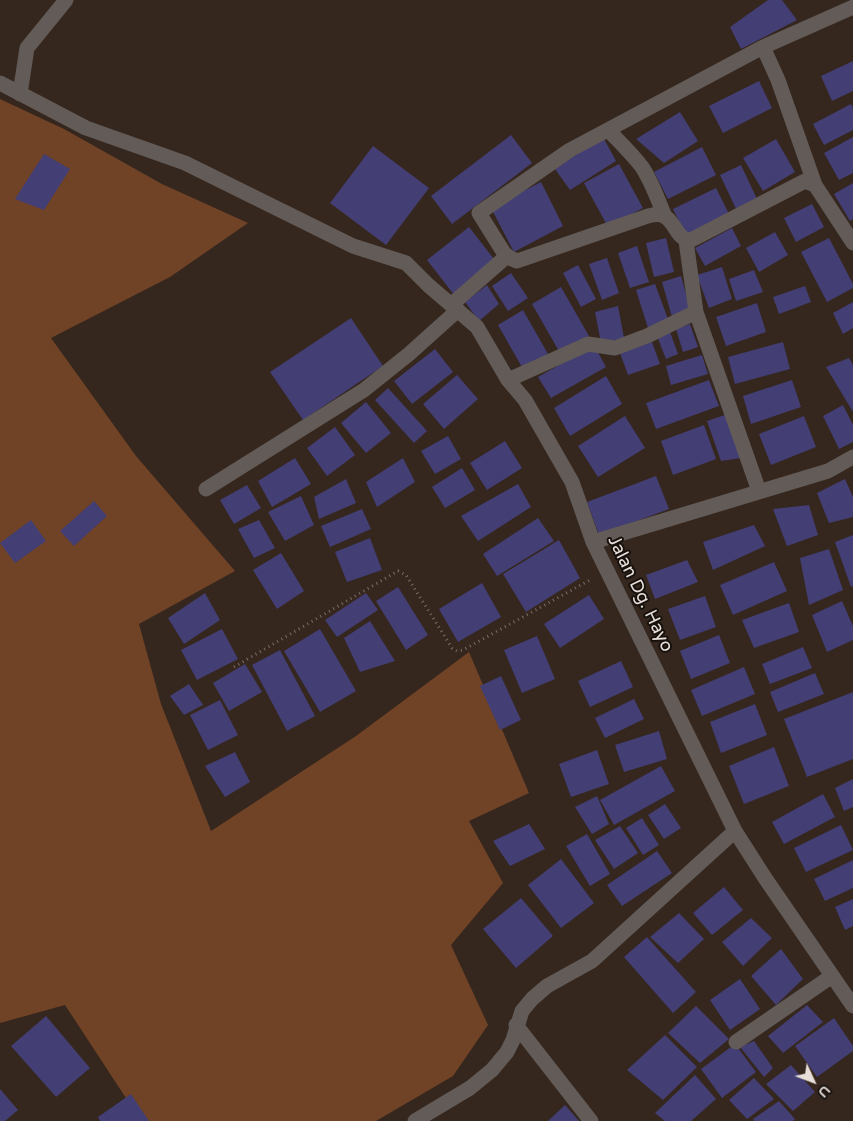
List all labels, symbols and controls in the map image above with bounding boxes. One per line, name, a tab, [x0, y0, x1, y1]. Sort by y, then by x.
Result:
street label: Jalan Dg. Hayo	[603, 532, 677, 656]
north arrow	[788, 1056, 838, 1106]
text: U	[814, 1082, 834, 1101]

